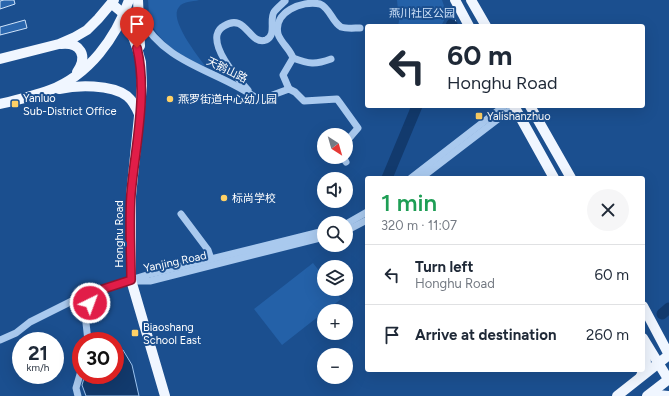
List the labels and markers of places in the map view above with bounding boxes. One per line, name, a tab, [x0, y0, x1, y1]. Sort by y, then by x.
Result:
pin	[120, 7.0, 154, 48]
place label: Yanluo Sub-District Office	[23, 92, 117, 118]
place label: 燕罗街道中心幼儿园	[178, 93, 277, 106]
marker: 燕罗街道中心幼儿园	[165, 94, 175, 104]
marker: Yanluo Sub-District Office	[10, 99, 20, 109]
place label: Yalishanzhuo	[487, 110, 551, 123]
marker: Yalishanzhuo	[474, 111, 484, 121]
place label: 标尚学校	[232, 192, 276, 205]
marker: 标尚学校	[219, 193, 229, 203]
place label: Biaoshang School East	[143, 321, 201, 347]
marker: Biaoshang School East	[130, 328, 140, 338]

